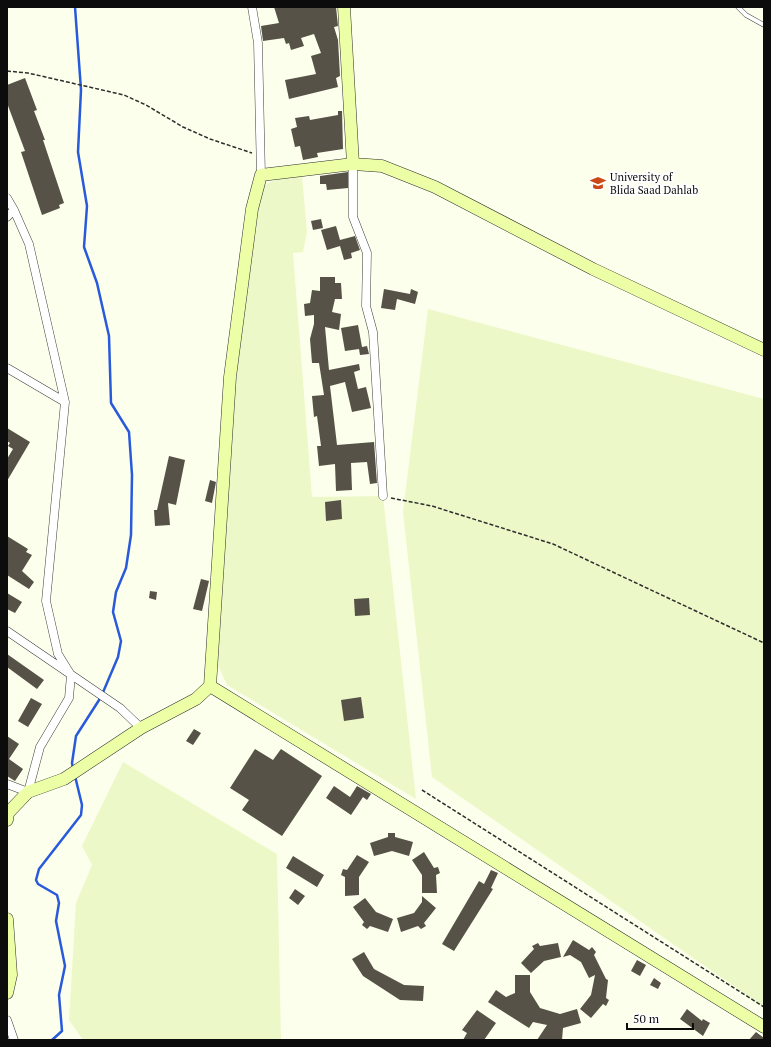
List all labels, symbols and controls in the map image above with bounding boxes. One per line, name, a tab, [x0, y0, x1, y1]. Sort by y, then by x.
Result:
place label: University of Blida Saad Dahlab	[610, 170, 698, 197]
school or university icon: University of Blida Saad Dahlab	[589, 174, 607, 192]
scale bar	[627, 1005, 693, 1031]
text: 50 m	[633, 1011, 660, 1026]

